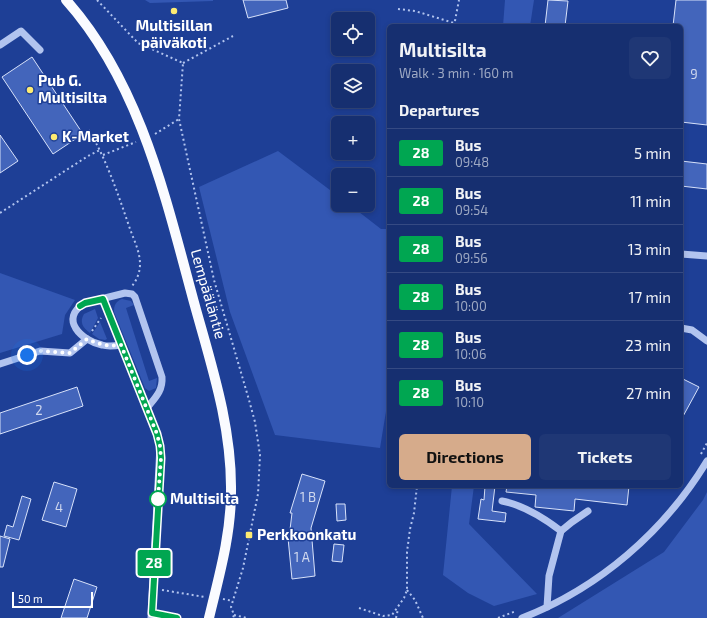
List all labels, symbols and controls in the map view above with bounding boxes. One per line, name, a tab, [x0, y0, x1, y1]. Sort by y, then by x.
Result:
marker: Multisillan päiväkoti	[169, 6, 179, 16]
map controls	[331, 12, 375, 212]
button: locate	[331, 12, 375, 56]
place label: Multisillan päiväkoti	[135, 16, 213, 51]
button: heart	[629, 37, 671, 79]
text: Multisilta	[399, 38, 487, 61]
button: layers	[331, 64, 375, 108]
text: Walk · 3 min · 160 m	[399, 65, 513, 81]
house number: 9	[690, 66, 698, 82]
place label: Pub G. Multisilta	[38, 71, 107, 106]
marker: Pub G. Multisilta	[25, 85, 35, 95]
text: Departures	[399, 101, 479, 119]
button: +	[331, 116, 375, 160]
place label: K-Market	[62, 127, 129, 145]
marker: K-Market	[49, 132, 59, 142]
text: Bus	[455, 136, 481, 154]
text: 28	[413, 144, 429, 161]
text: 5 min	[634, 144, 671, 162]
text: 09:48	[455, 154, 489, 170]
button: −	[331, 168, 375, 212]
text: Bus	[455, 184, 481, 202]
text: 28	[413, 192, 429, 209]
text: 11 min	[630, 192, 671, 210]
text: 09:54	[455, 202, 488, 218]
text: Bus	[455, 232, 481, 250]
text: 28	[413, 240, 429, 257]
text: 13 min	[628, 240, 671, 258]
street label: Lempääläntie	[187, 247, 230, 341]
text: 09:56	[455, 250, 488, 266]
text: Bus	[455, 280, 481, 298]
text: 28	[413, 288, 429, 305]
text: 17 min	[628, 288, 671, 306]
text: 10:00	[455, 298, 487, 314]
text: Bus	[455, 328, 481, 346]
text: 28	[413, 336, 429, 353]
text: 23 min	[625, 336, 671, 354]
your location	[17, 345, 37, 365]
text: 10:06	[455, 346, 486, 362]
text: Bus	[455, 376, 481, 394]
text: 28	[413, 384, 429, 401]
text: 27 min	[626, 384, 671, 402]
text: 10:10	[455, 394, 484, 410]
house number: 2	[35, 402, 43, 418]
button: Directions	[399, 434, 531, 480]
button: Tickets	[539, 434, 671, 480]
place label: Multisilta	[170, 489, 239, 507]
house number: 1 B	[300, 489, 316, 505]
marker: Multisilta	[149, 490, 167, 508]
house number: 4	[55, 499, 63, 515]
place label: Perkkoonkatu	[257, 525, 356, 543]
marker: Perkkoonkatu	[244, 530, 254, 540]
house number: 1 A	[294, 549, 310, 565]
line badge: 28	[136, 550, 172, 576]
text: 28	[146, 554, 162, 571]
scale bar	[12, 590, 93, 609]
text: 50 m	[18, 592, 43, 605]

